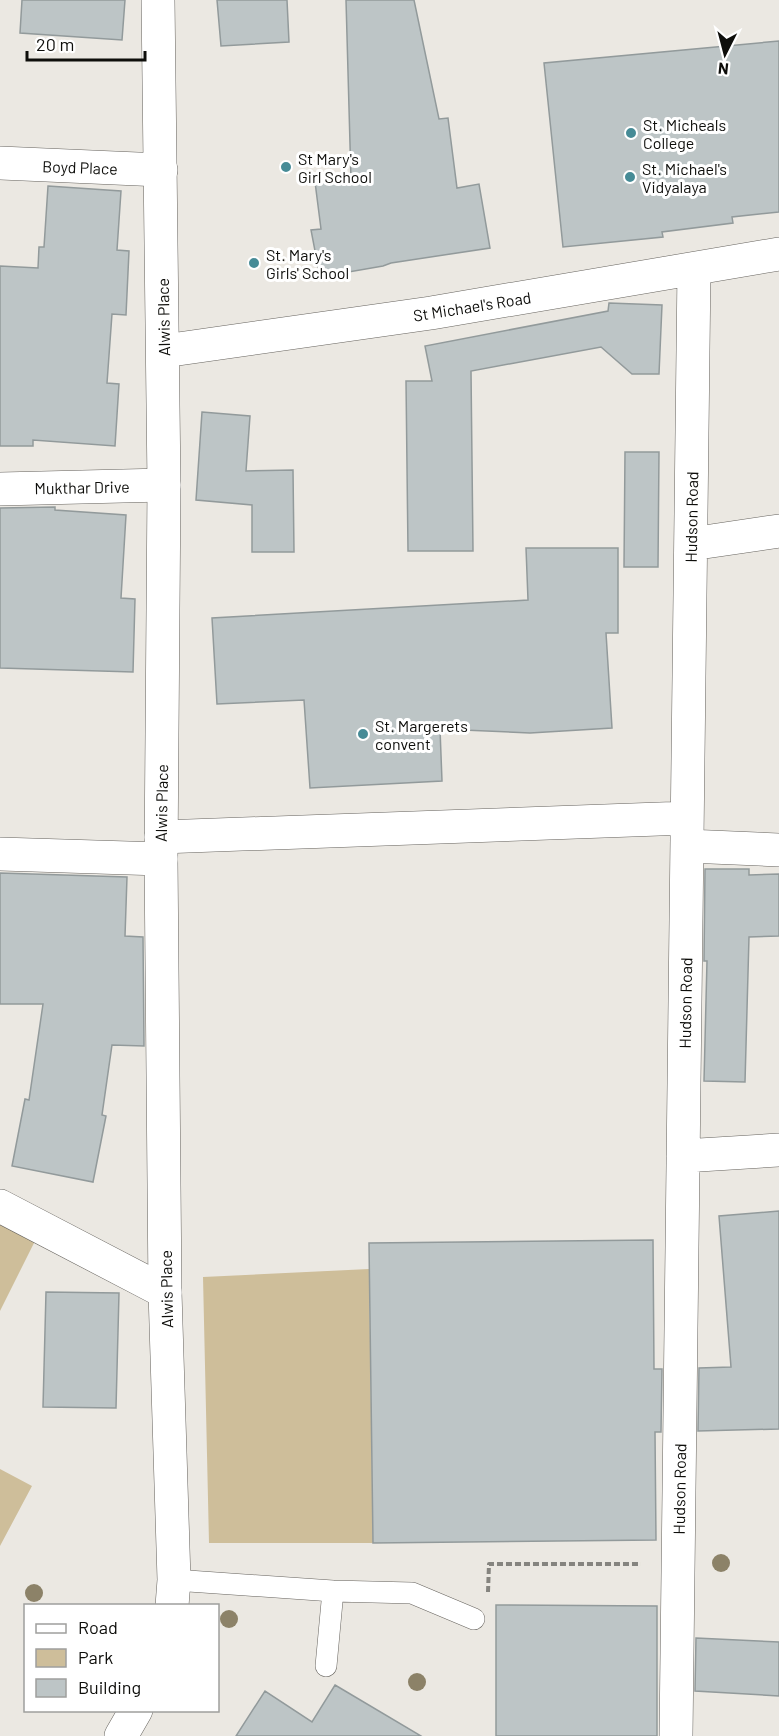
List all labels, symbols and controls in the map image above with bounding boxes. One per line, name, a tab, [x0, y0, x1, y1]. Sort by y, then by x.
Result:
scale bar	[27, 24, 146, 62]
north arrow	[695, 24, 755, 84]
text: 20 m	[36, 33, 74, 55]
text: N	[717, 59, 730, 79]
place label: St. Micheals College	[643, 115, 726, 152]
marker: St. Micheals College	[624, 126, 638, 140]
place label: St Mary's Girl School	[298, 149, 372, 186]
street label: Boyd Place	[42, 156, 118, 178]
place label: St. Michael's Vidyalaya	[642, 159, 727, 196]
marker: St Mary's Girl School	[279, 160, 293, 174]
marker: St. Michael's Vidyalaya	[623, 170, 637, 184]
place label: St. Mary's Girls' School	[266, 245, 349, 282]
marker: St. Mary's Girls' School	[247, 256, 261, 270]
street label: Alwis Place	[153, 278, 173, 356]
street label: St Michael's Road	[412, 287, 532, 325]
street label: Hudson Road	[681, 471, 701, 563]
street label: Mukthar Drive	[34, 477, 130, 497]
place label: St. Margerets convent	[375, 716, 468, 753]
marker: St. Margerets convent	[356, 727, 370, 741]
street label: Alwis Place	[151, 764, 171, 842]
street label: Hudson Road	[675, 957, 695, 1049]
street label: Alwis Place	[156, 1250, 176, 1328]
street label: Hudson Road	[669, 1443, 689, 1535]
legend	[24, 1604, 219, 1712]
text: Road	[78, 1616, 118, 1638]
text: Park	[78, 1646, 113, 1668]
text: Building	[78, 1676, 141, 1698]

